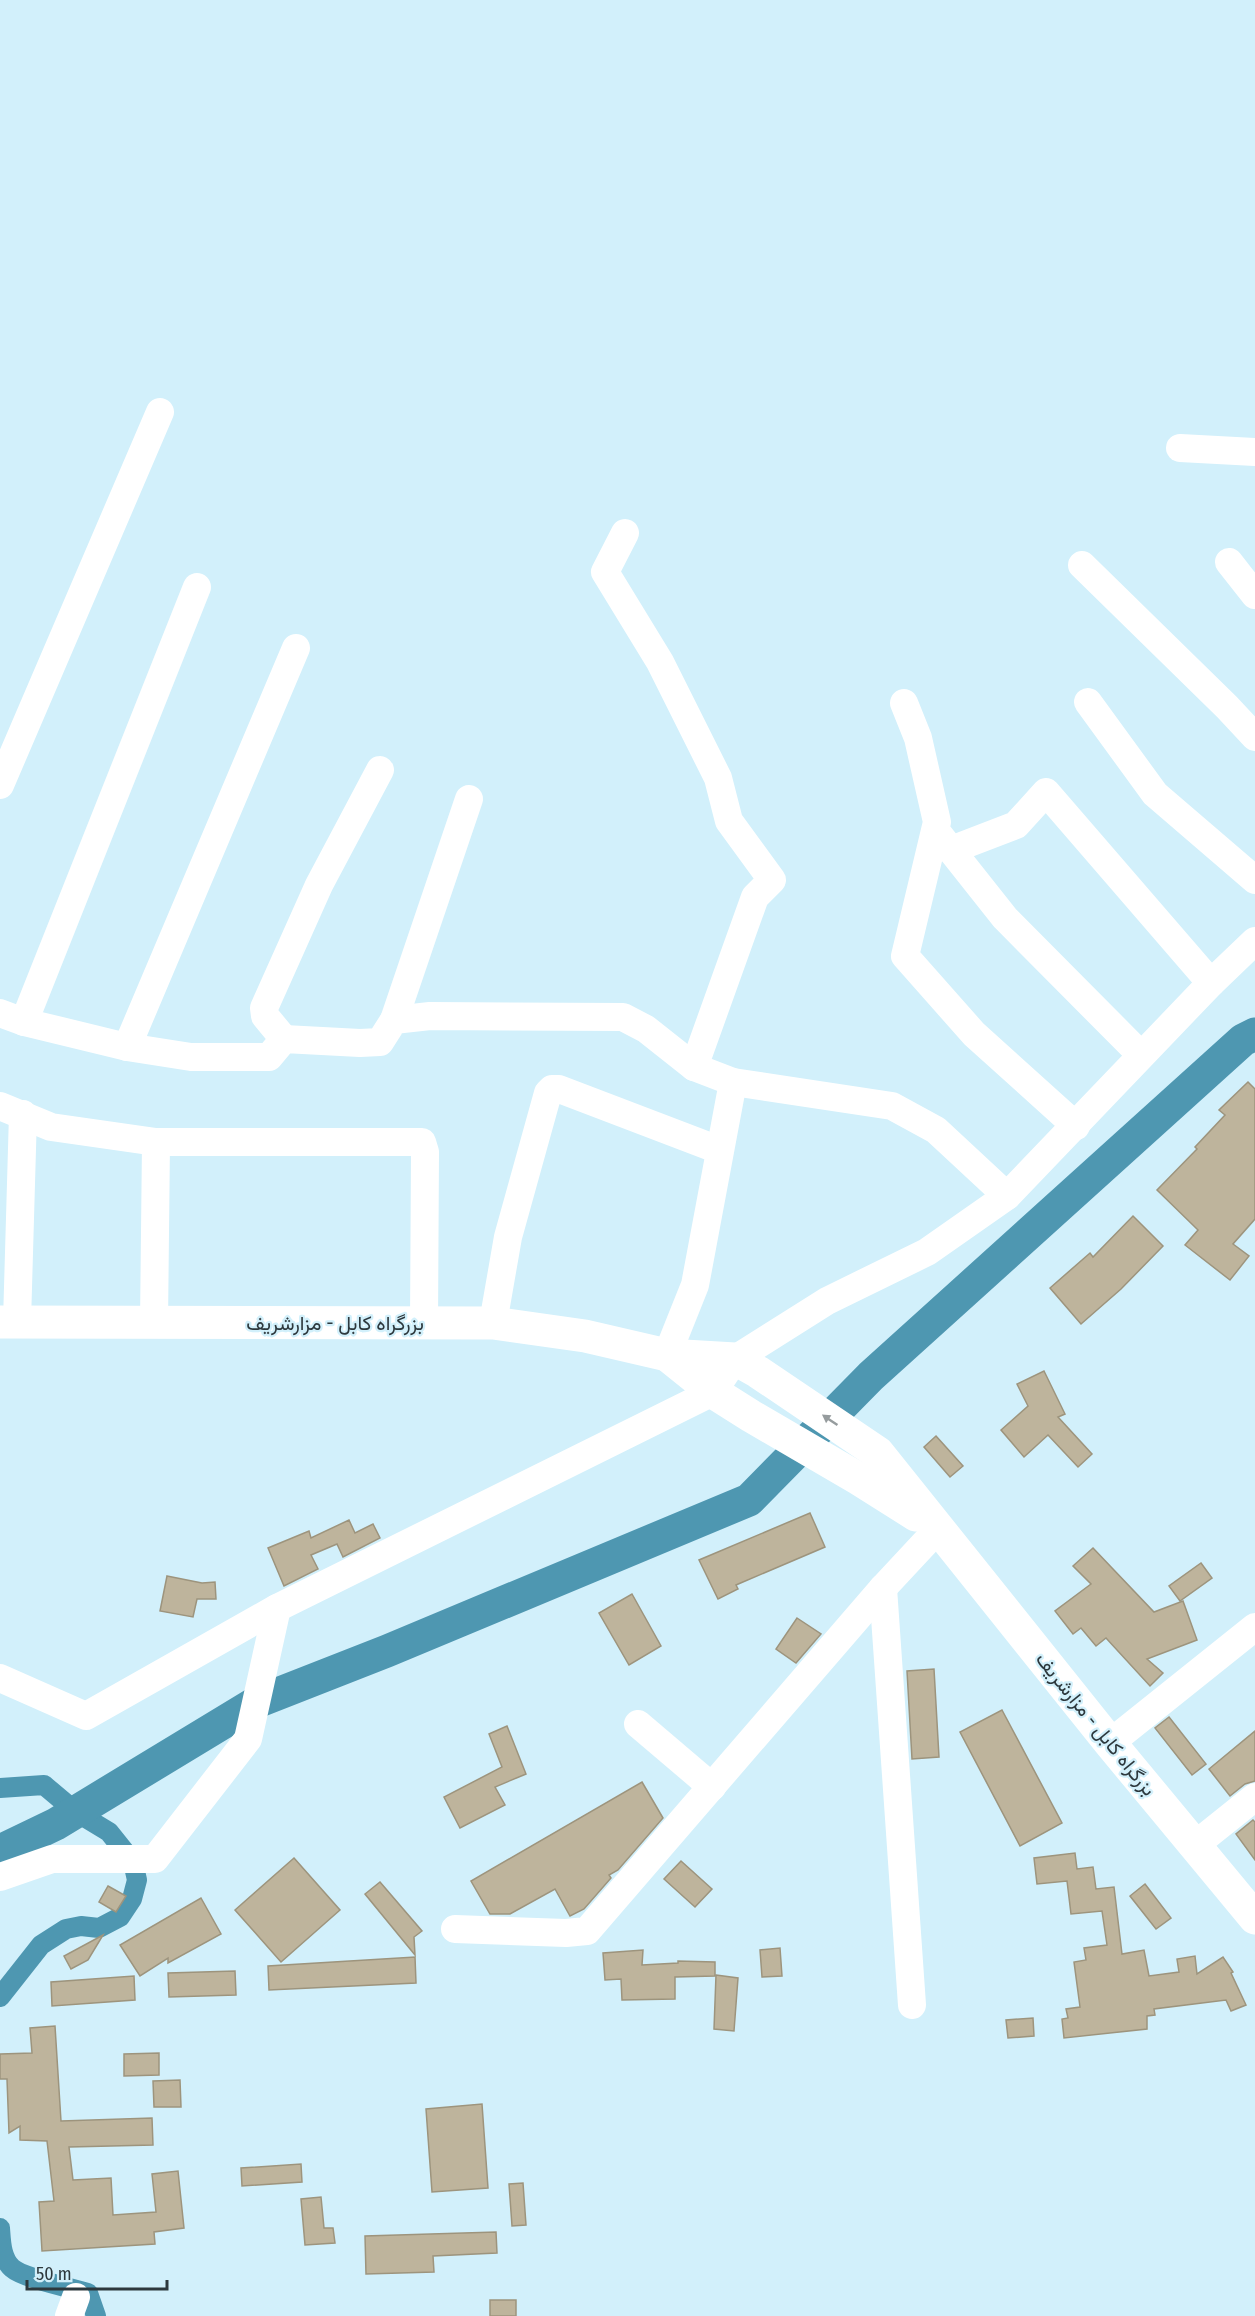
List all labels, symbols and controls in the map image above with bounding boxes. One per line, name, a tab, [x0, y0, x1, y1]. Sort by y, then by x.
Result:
street label: بزرگراه کابل - مزارشریف	[246, 1311, 424, 1336]
one-way arrow	[822, 1414, 838, 1426]
street label: بزرگراه کابل - مزارشریف	[1030, 1647, 1161, 1801]
scale bar	[27, 2253, 166, 2291]
text: 50 m	[36, 2263, 72, 2285]

